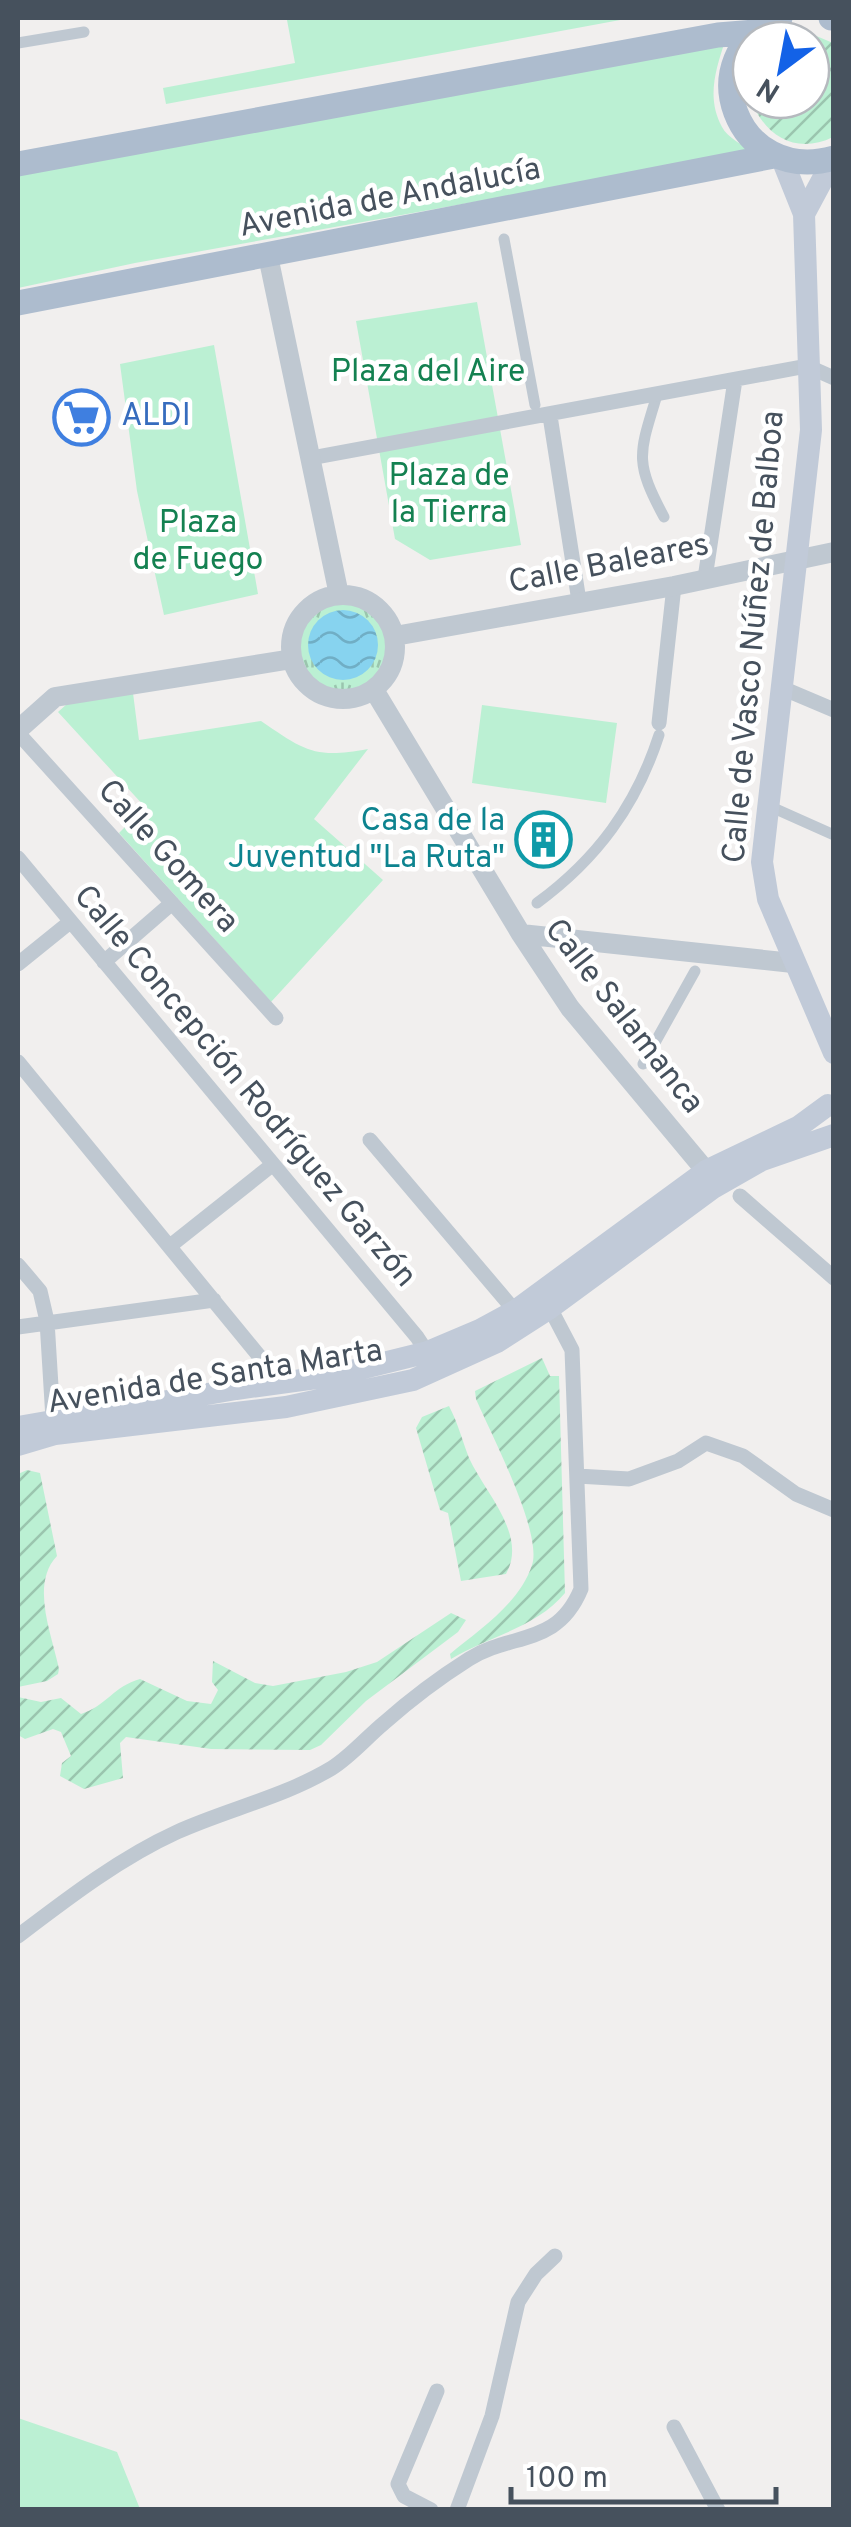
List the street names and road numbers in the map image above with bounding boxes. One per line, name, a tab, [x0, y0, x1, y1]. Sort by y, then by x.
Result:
street label: Avenida de Andalucía	[236, 150, 544, 248]
street label: Calle de Vasco Núñez de Balboa	[715, 409, 795, 865]
street label: Calle Baleares	[505, 526, 713, 604]
street label: Calle Gomera	[88, 772, 246, 942]
street label: Calle Concepción Rodríguez Garzón	[64, 878, 424, 1296]
street label: Calle Salamanca	[535, 912, 711, 1122]
street label: Avenida de Santa Marta	[45, 1332, 385, 1424]

